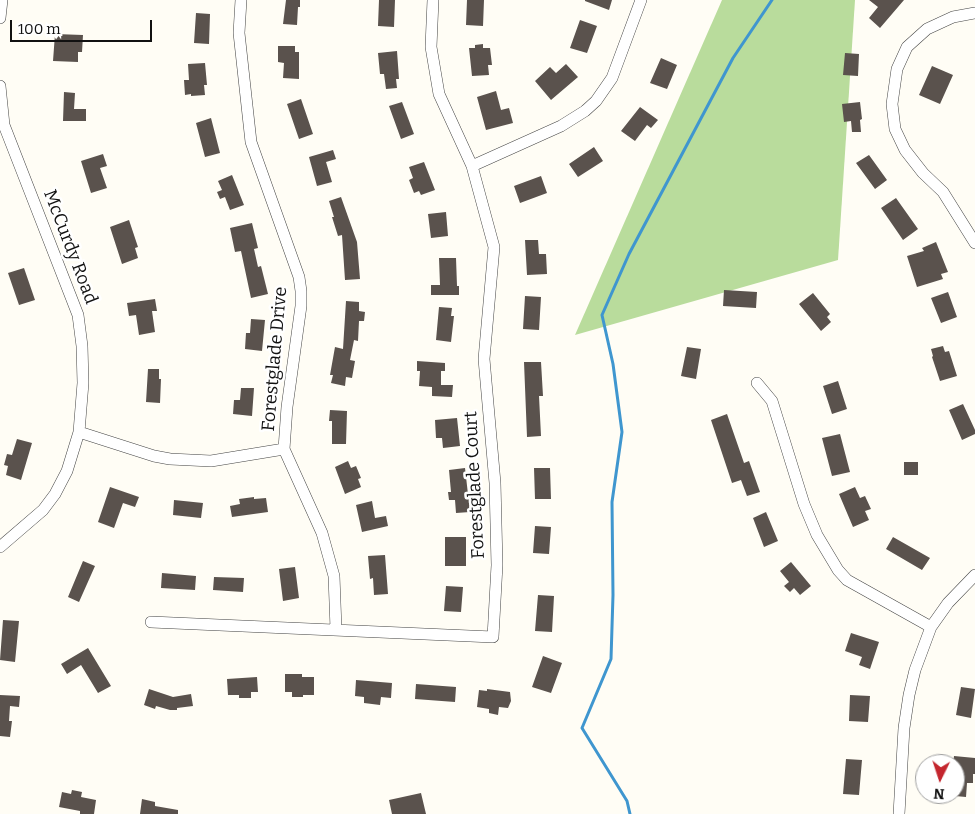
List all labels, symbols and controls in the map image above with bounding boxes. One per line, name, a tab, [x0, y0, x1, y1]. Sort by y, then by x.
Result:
scale bar	[12, 10, 155, 42]
text: 100 m	[18, 20, 61, 38]
street label: McCurdy Road	[38, 187, 102, 307]
street label: Forestglade Drive	[258, 286, 292, 432]
street label: Forestglade Court	[460, 411, 490, 559]
north arrow	[915, 754, 965, 804]
text: N	[933, 785, 945, 802]

